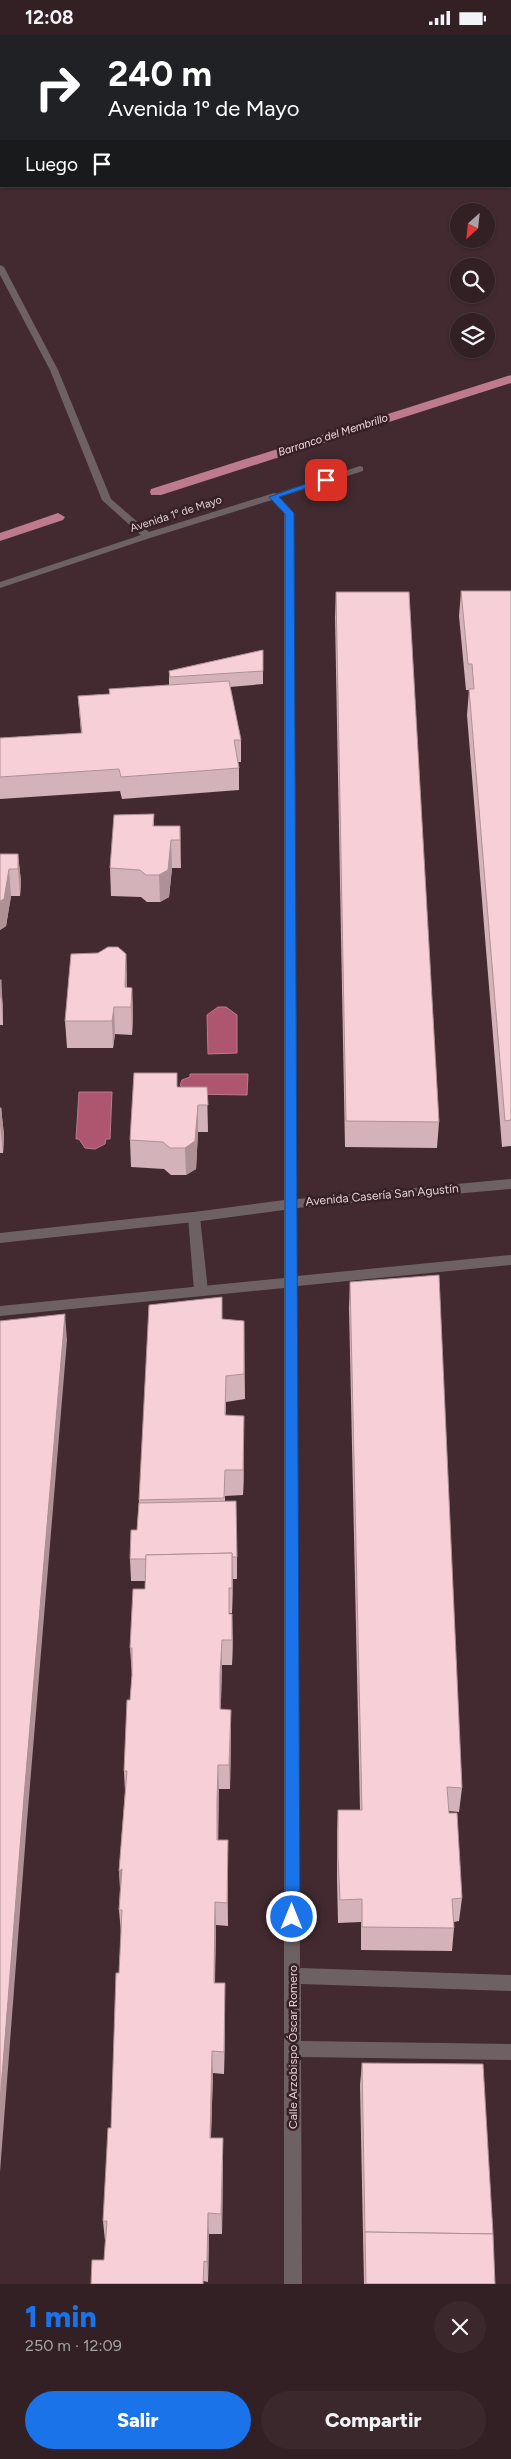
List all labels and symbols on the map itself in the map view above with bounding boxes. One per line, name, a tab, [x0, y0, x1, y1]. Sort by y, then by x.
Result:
north arrow	[450, 203, 495, 247]
water label: Barranco del Membrillo	[276, 411, 390, 459]
pin	[305, 459, 347, 501]
street label: Avenida 1º de Mayo	[128, 493, 224, 535]
street label: Avenida Casería San Agustín	[305, 1181, 459, 1209]
position arrow	[265, 1890, 317, 1942]
street label: Calle Arzobispo Óscar Romero	[286, 1965, 300, 2129]

